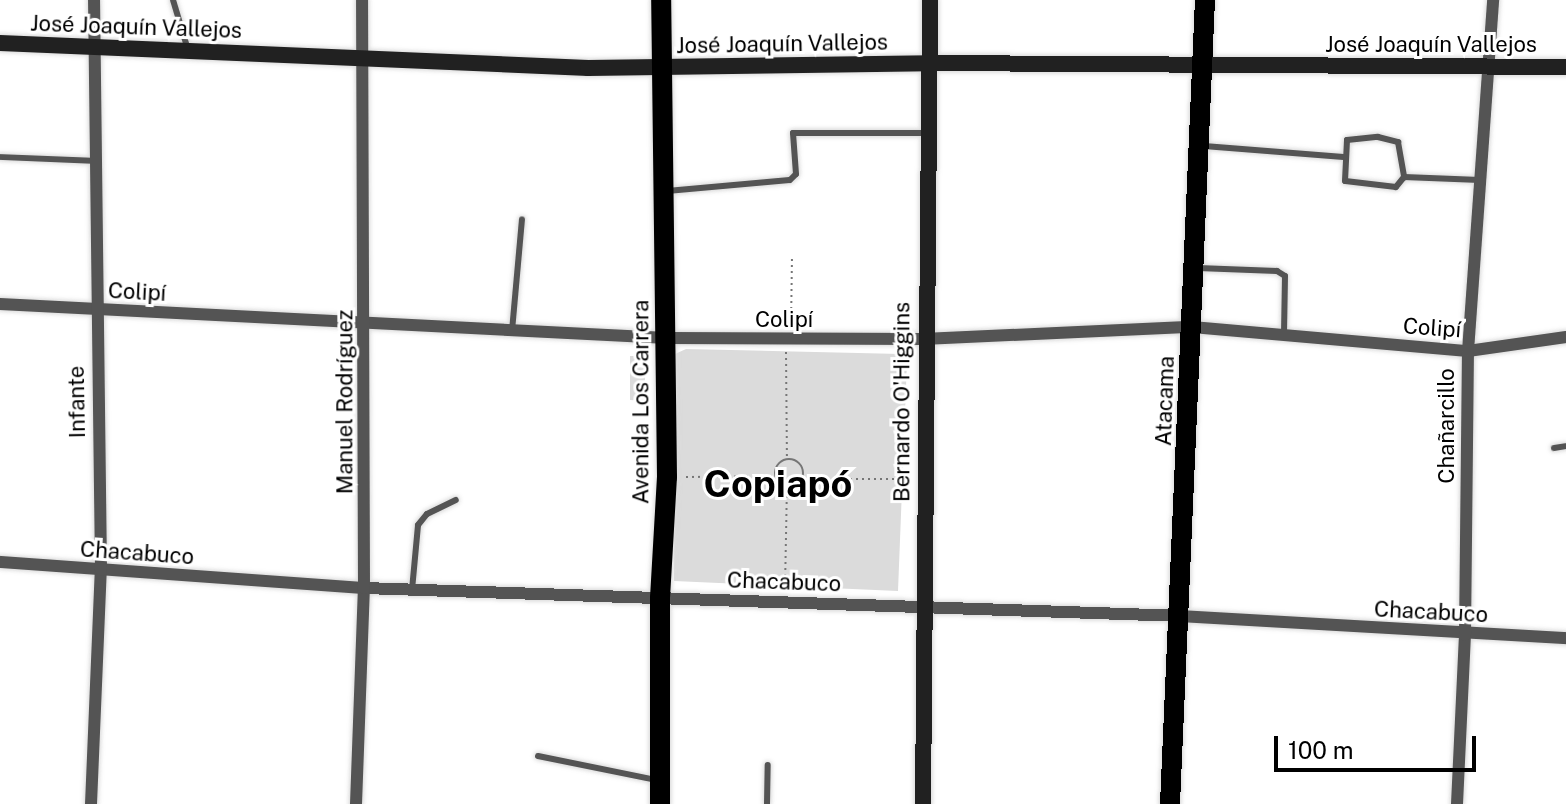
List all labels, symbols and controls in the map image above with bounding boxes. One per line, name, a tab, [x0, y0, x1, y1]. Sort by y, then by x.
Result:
street label: José Joaquín Vallejos	[29, 10, 243, 44]
street label: José Joaquín Vallejos	[675, 29, 889, 59]
street label: José Joaquín Vallejos	[1325, 32, 1537, 58]
street label: Colipí	[107, 277, 167, 307]
street label: Avenida Los Carrera	[628, 300, 654, 504]
street label: Bernardo O'Higgins	[889, 302, 915, 502]
street label: Colipí	[755, 307, 813, 333]
street label: Manuel Rodríguez	[332, 310, 358, 494]
street label: Colipí	[1402, 313, 1462, 343]
street label: Atacama	[1150, 355, 1180, 447]
street label: Infante	[63, 366, 91, 438]
street label: Chañarcillo	[1434, 368, 1460, 484]
district label: Copiapó	[704, 461, 852, 507]
street label: Chacabuco	[79, 536, 195, 570]
street label: Chacabuco	[727, 567, 841, 597]
street label: Chacabuco	[1373, 596, 1489, 628]
scale bar	[1278, 720, 1480, 770]
text: 100 m	[1288, 736, 1354, 764]

